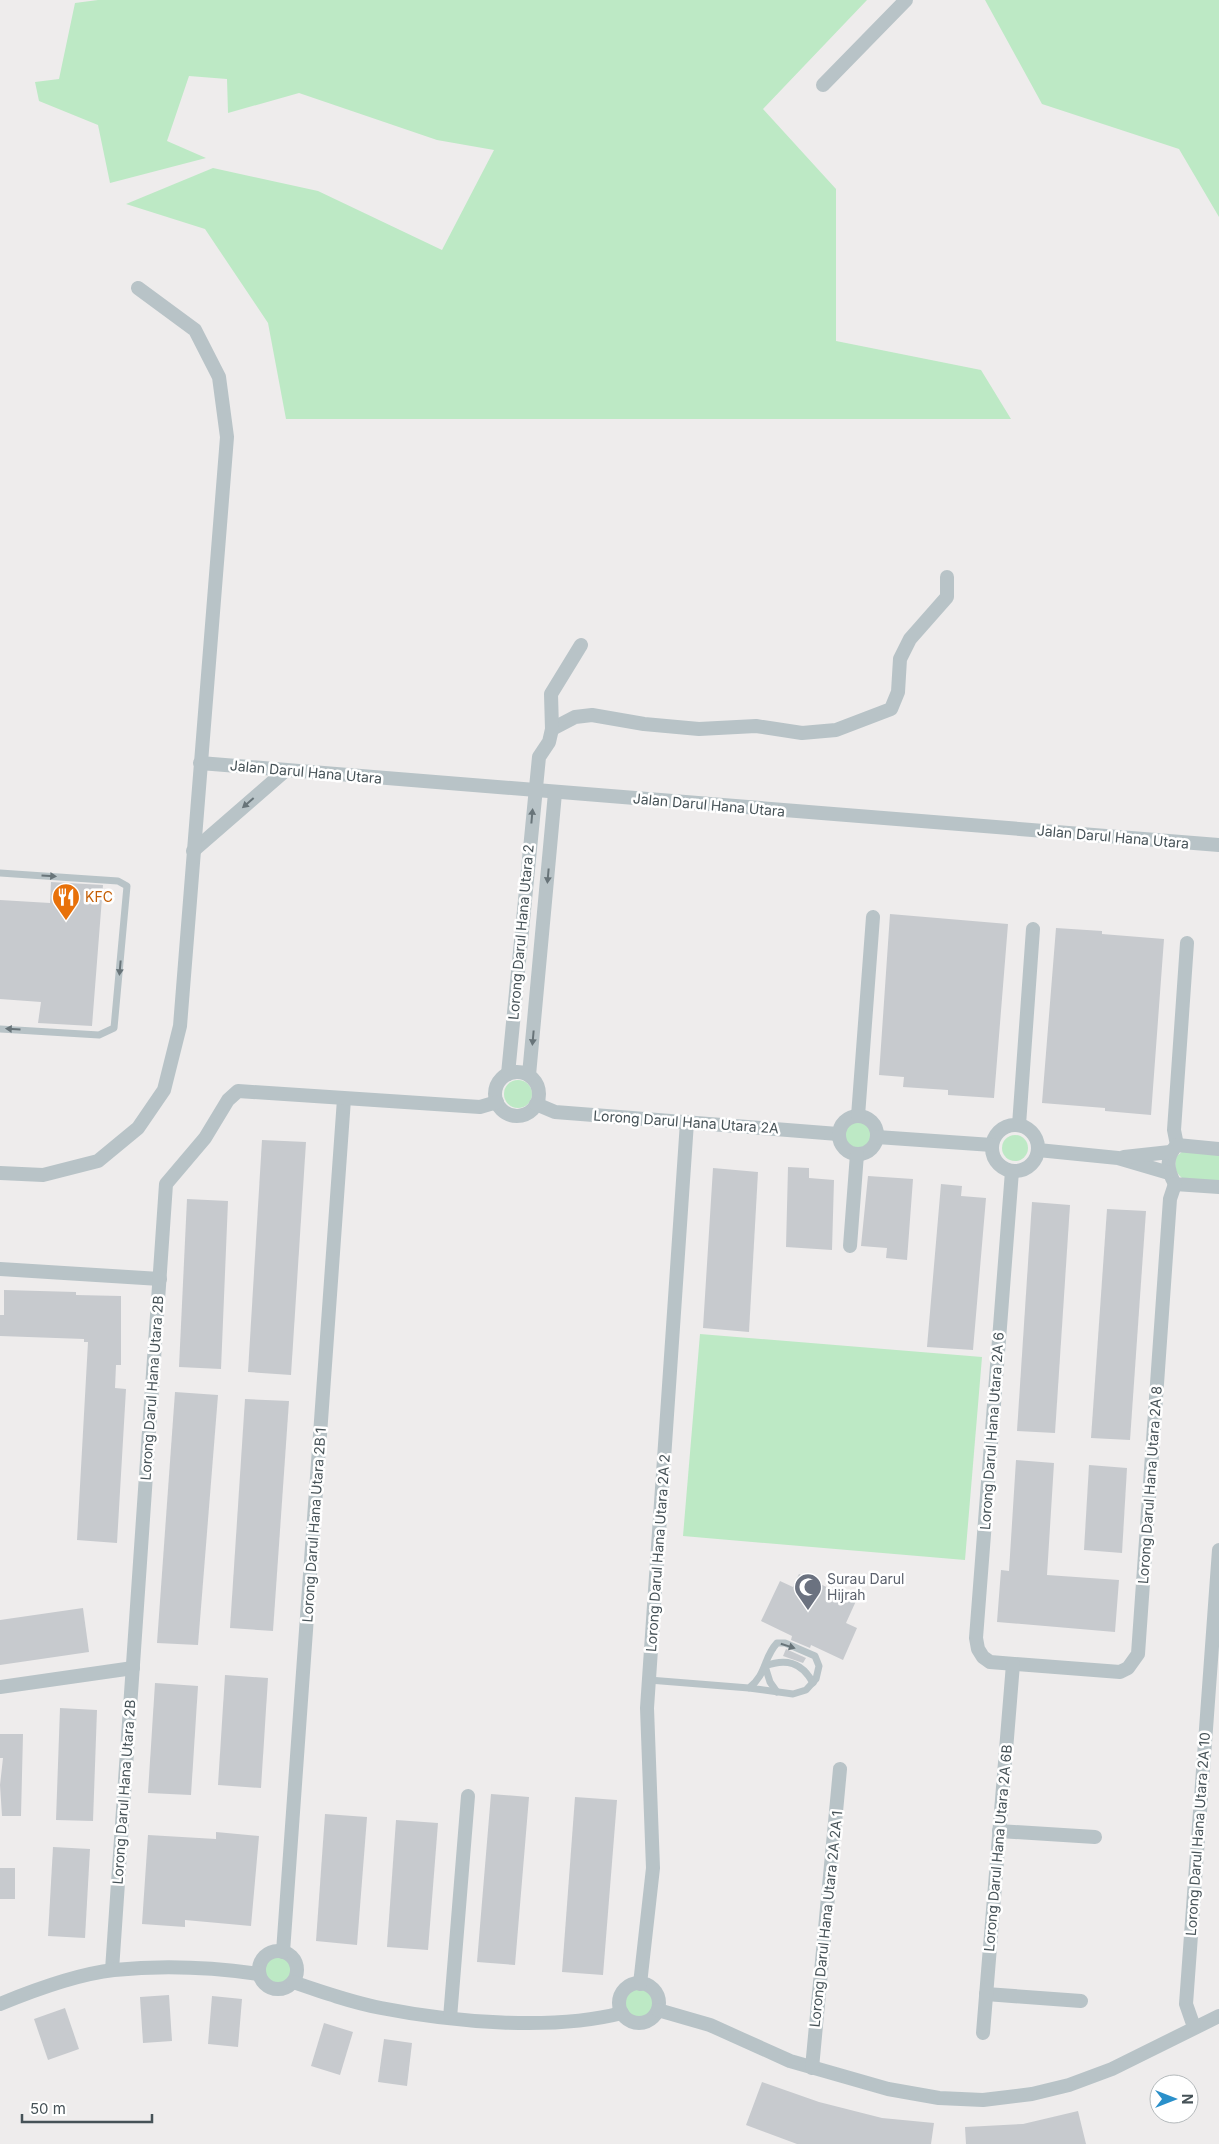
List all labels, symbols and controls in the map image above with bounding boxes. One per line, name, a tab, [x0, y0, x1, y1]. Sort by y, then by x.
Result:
street label: Jalan Darul Hana Utara	[229, 756, 383, 787]
street label: Jalan Darul Hana Utara	[632, 789, 786, 820]
one-way arrow	[243, 797, 255, 809]
one-way arrow	[528, 808, 536, 824]
street label: Jalan Darul Hana Utara	[1036, 821, 1190, 852]
street label: Lorong Darul Hana Utara 2	[504, 843, 537, 1020]
one-way arrow	[543, 868, 551, 884]
one-way arrow	[41, 873, 57, 881]
restaurant icon: KFC	[51, 882, 81, 921]
place label: KFC	[85, 888, 113, 905]
one-way arrow	[115, 961, 123, 977]
one-way arrow	[5, 1025, 21, 1033]
one-way arrow	[528, 1030, 536, 1046]
street label: Lorong Darul Hana Utara 2A	[593, 1107, 780, 1136]
street label: Lorong Darul Hana Utara 2B	[137, 1295, 166, 1481]
street label: Lorong Darul Hana Utara 2A 6	[976, 1331, 1007, 1531]
street label: Lorong Darul Hana Utara 2A 8	[1134, 1385, 1165, 1585]
street label: Lorong Darul Hana Utara 2B 1	[298, 1427, 329, 1623]
street label: Lorong Darul Hana Utara 2A 2	[642, 1453, 673, 1653]
place label: Surau Darul Hijrah	[827, 1570, 905, 1603]
mosque icon: Surau Darul Hijrah	[793, 1572, 823, 1611]
one-way arrow	[781, 1642, 796, 1650]
street label: Lorong Darul Hana Utara 2B	[109, 1699, 138, 1885]
street label: Lorong Darul Hana Utara 2A 10	[1182, 1731, 1213, 1936]
street label: Lorong Darul Hana Utara 2A 6B	[980, 1744, 1015, 1952]
street label: Lorong Darul Hana Utara 2A 2A 1	[806, 1810, 845, 2028]
north arrow	[1149, 2074, 1199, 2124]
scale bar	[22, 2092, 152, 2124]
text: N	[1179, 2094, 1196, 2104]
text: 50 m	[30, 2099, 66, 2118]

